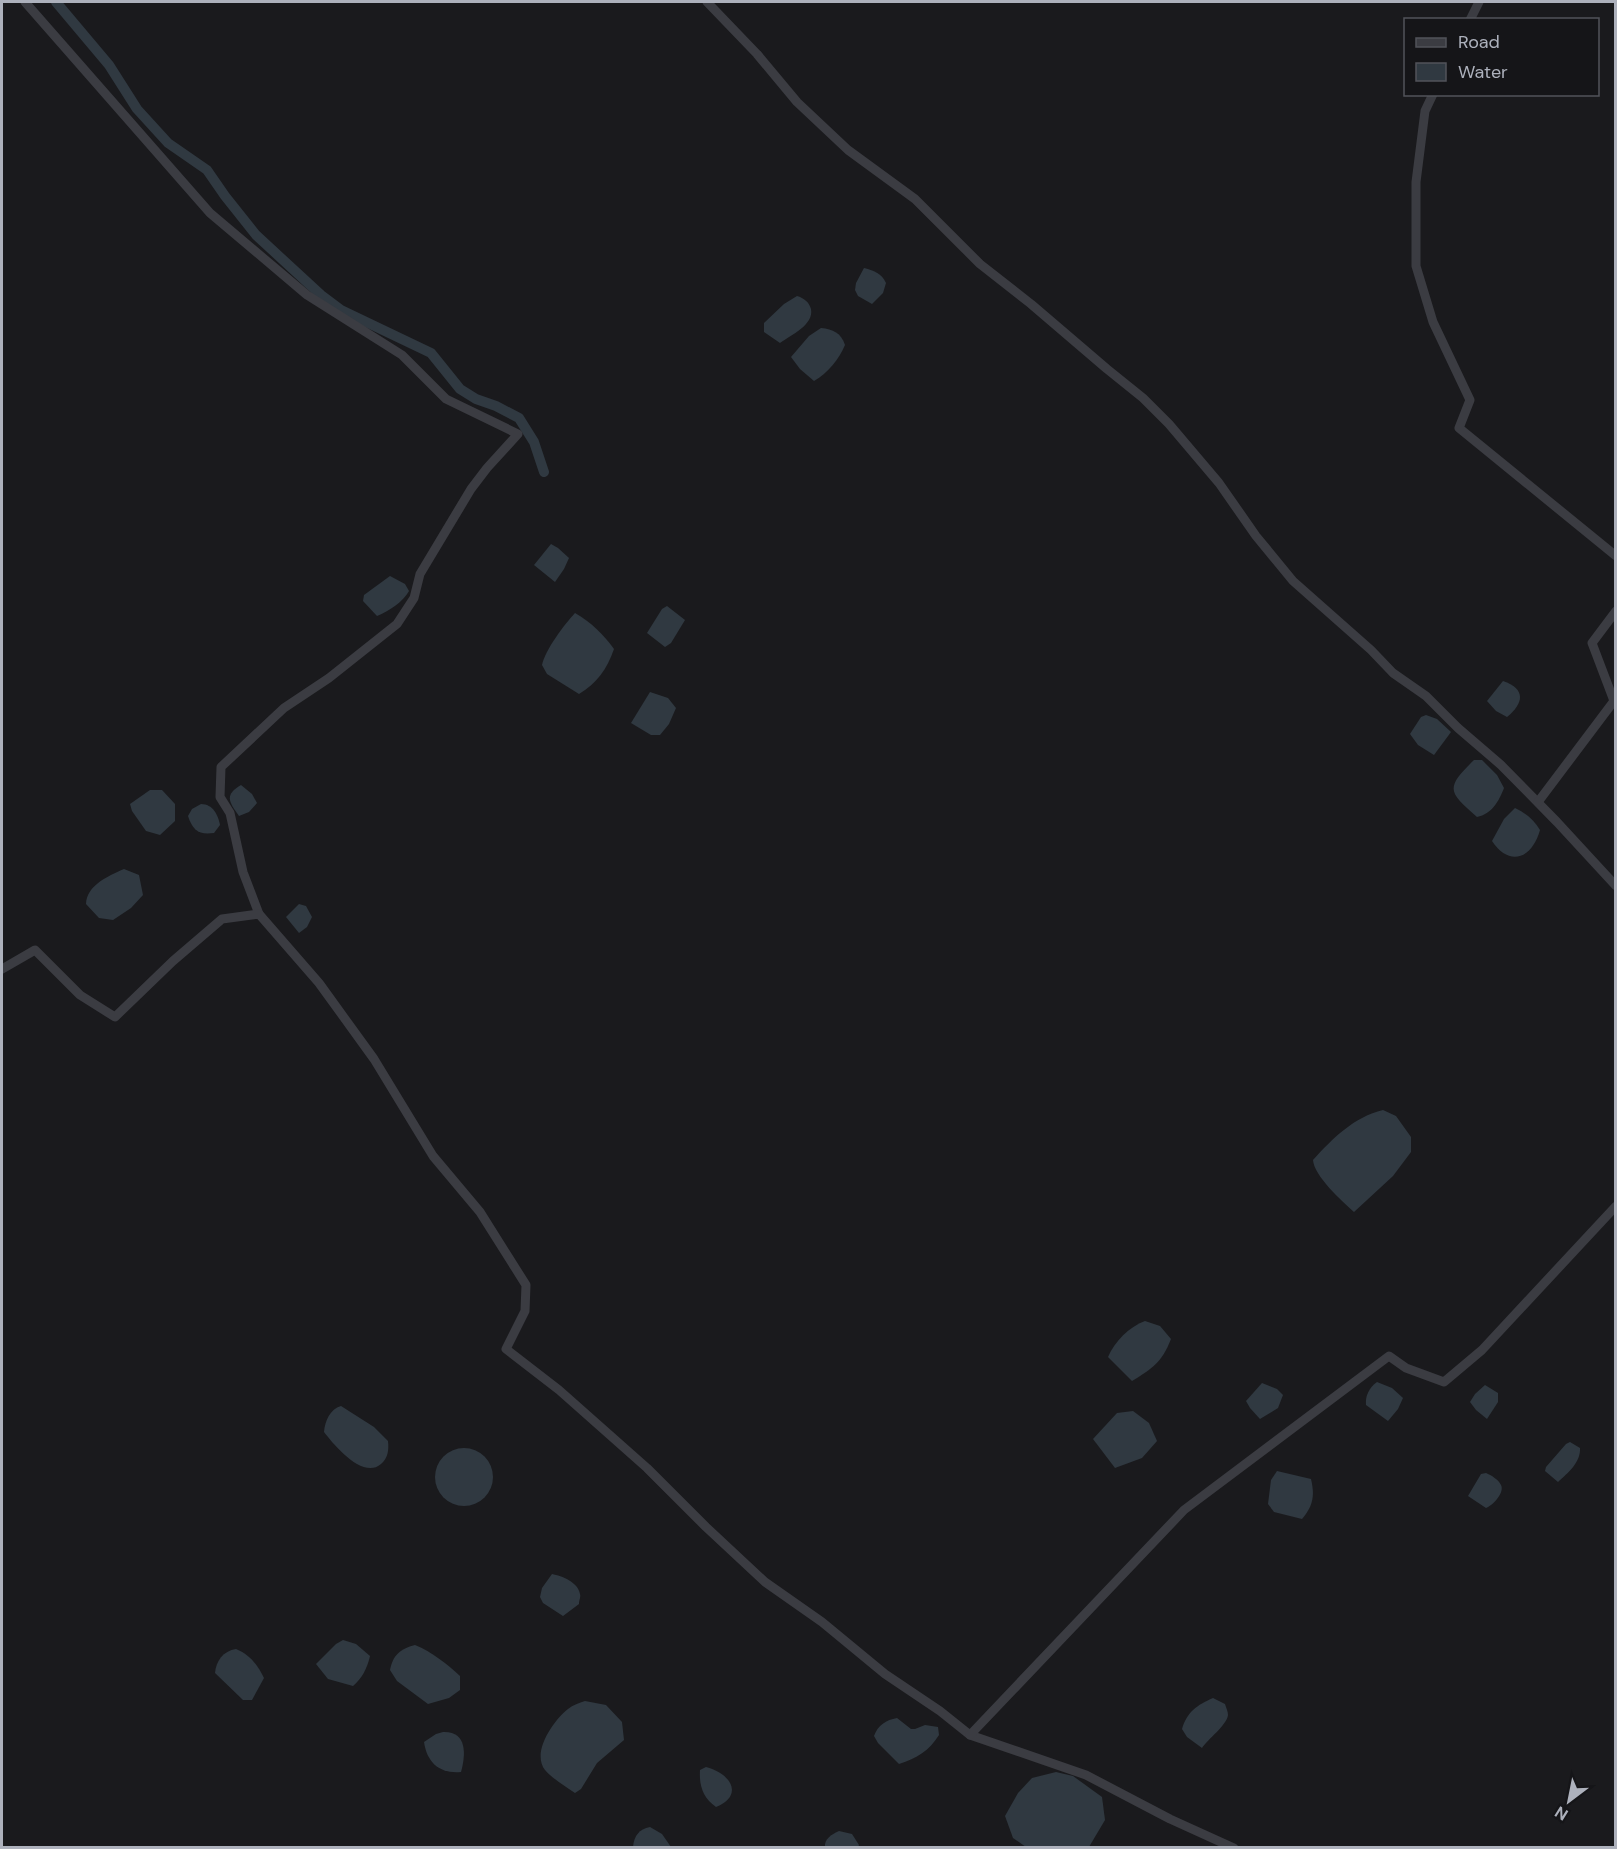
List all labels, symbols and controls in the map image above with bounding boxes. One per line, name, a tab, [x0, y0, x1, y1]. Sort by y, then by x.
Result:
legend	[1404, 18, 1599, 96]
text: Road	[1458, 30, 1500, 54]
text: Water	[1458, 60, 1508, 84]
north arrow	[1539, 1771, 1599, 1831]
text: N	[1551, 1801, 1572, 1825]

